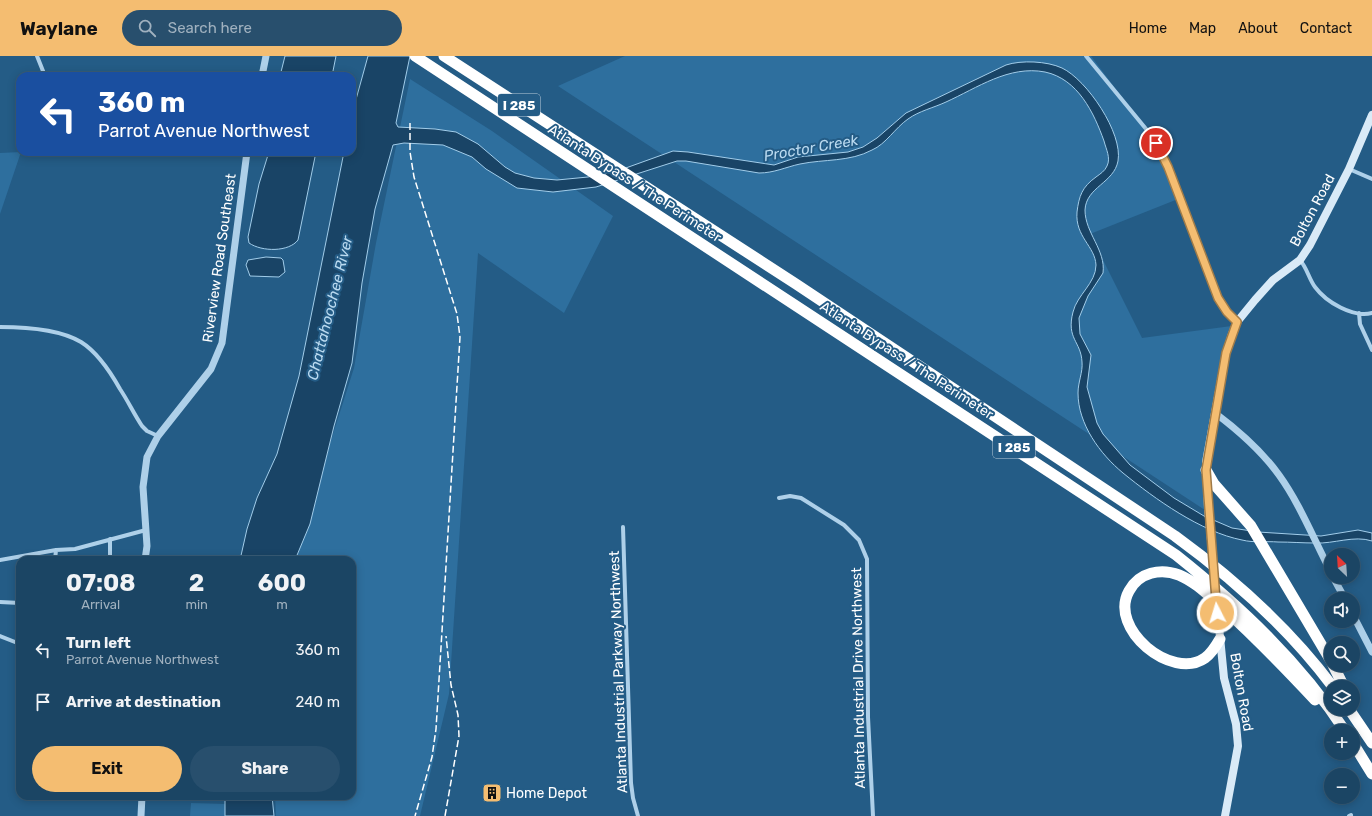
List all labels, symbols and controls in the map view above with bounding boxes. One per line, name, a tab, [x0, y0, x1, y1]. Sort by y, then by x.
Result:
search box	[122, 10, 402, 46]
text: Waylane	[20, 17, 98, 40]
icon: search	[136, 17, 158, 39]
text: Search here	[168, 19, 252, 37]
text: Home	[1129, 20, 1167, 37]
text: Map	[1189, 20, 1216, 37]
text: About	[1238, 20, 1278, 37]
text: Contact	[1300, 20, 1352, 37]
text: 360 m	[98, 86, 185, 119]
icon: left	[32, 88, 84, 140]
road number: I 285	[498, 94, 540, 116]
text: Parrot Avenue Northwest	[98, 120, 310, 142]
street label: Atlanta Bypass / The Perimeter	[545, 121, 725, 246]
pin	[1139, 126, 1173, 160]
water label: Proctor Creek	[762, 131, 860, 165]
icon: arrive	[1145, 132, 1167, 154]
street label: Bolton Road	[1286, 171, 1339, 249]
street label: Riverview Road Southeast	[199, 172, 240, 344]
water label: Chattahoochee River	[303, 233, 357, 382]
street label: Atlanta Bypass / The Perimeter	[817, 298, 997, 423]
road number: I 285	[993, 436, 1035, 458]
north arrow	[1324, 548, 1360, 584]
map controls	[1324, 548, 1360, 804]
street label: Atlanta Industrial Parkway Northwest	[606, 550, 631, 793]
street label: Atlanta Industrial Drive Northwest	[848, 567, 869, 789]
text: 07:08	[66, 569, 136, 597]
text: 2	[189, 569, 204, 597]
text: 600	[258, 569, 306, 597]
position arrow	[1196, 592, 1238, 634]
button: sound	[1324, 592, 1360, 628]
text: Arrival	[81, 597, 120, 612]
text: min	[185, 597, 208, 612]
text: m	[276, 597, 288, 612]
text: Turn left	[66, 634, 131, 652]
button: search	[1324, 636, 1360, 672]
icon: left	[32, 639, 54, 661]
text: 360 m	[295, 641, 340, 659]
text: Parrot Avenue Northwest	[66, 652, 219, 667]
street label: Bolton Road	[1226, 652, 1257, 733]
button: layers	[1324, 680, 1360, 716]
icon: arrive	[32, 691, 54, 713]
text: Arrive at destination	[66, 693, 221, 711]
text: 240 m	[295, 693, 340, 711]
button: +	[1324, 724, 1360, 760]
button: Exit	[32, 746, 182, 792]
button: Share	[190, 746, 340, 792]
button: −	[1324, 768, 1360, 804]
building icon: Home Depot	[481, 782, 503, 804]
place label: Home Depot	[506, 785, 588, 802]

